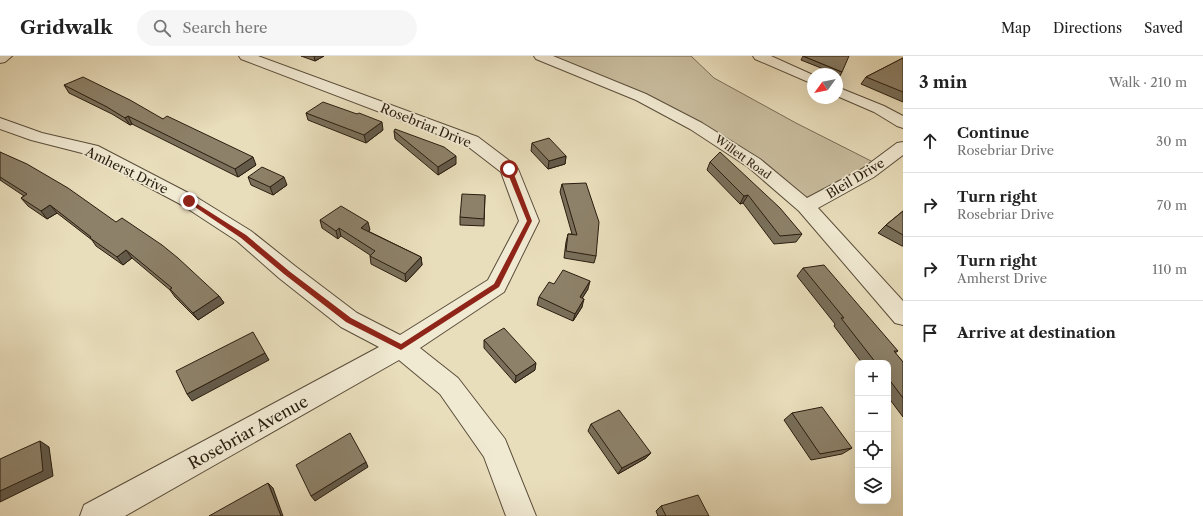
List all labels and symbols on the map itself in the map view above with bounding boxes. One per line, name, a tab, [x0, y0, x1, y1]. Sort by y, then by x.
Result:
north arrow	[807, 68, 843, 104]
street label: Rosebriar Drive	[378, 99, 474, 151]
street label: Willett Road	[711, 131, 774, 182]
street label: Amherst Drive	[82, 143, 171, 197]
street label: Bleil Drive	[823, 154, 887, 202]
route start	[500, 160, 518, 178]
route end	[180, 192, 198, 210]
street label: Rosebriar Avenue	[185, 391, 311, 473]

